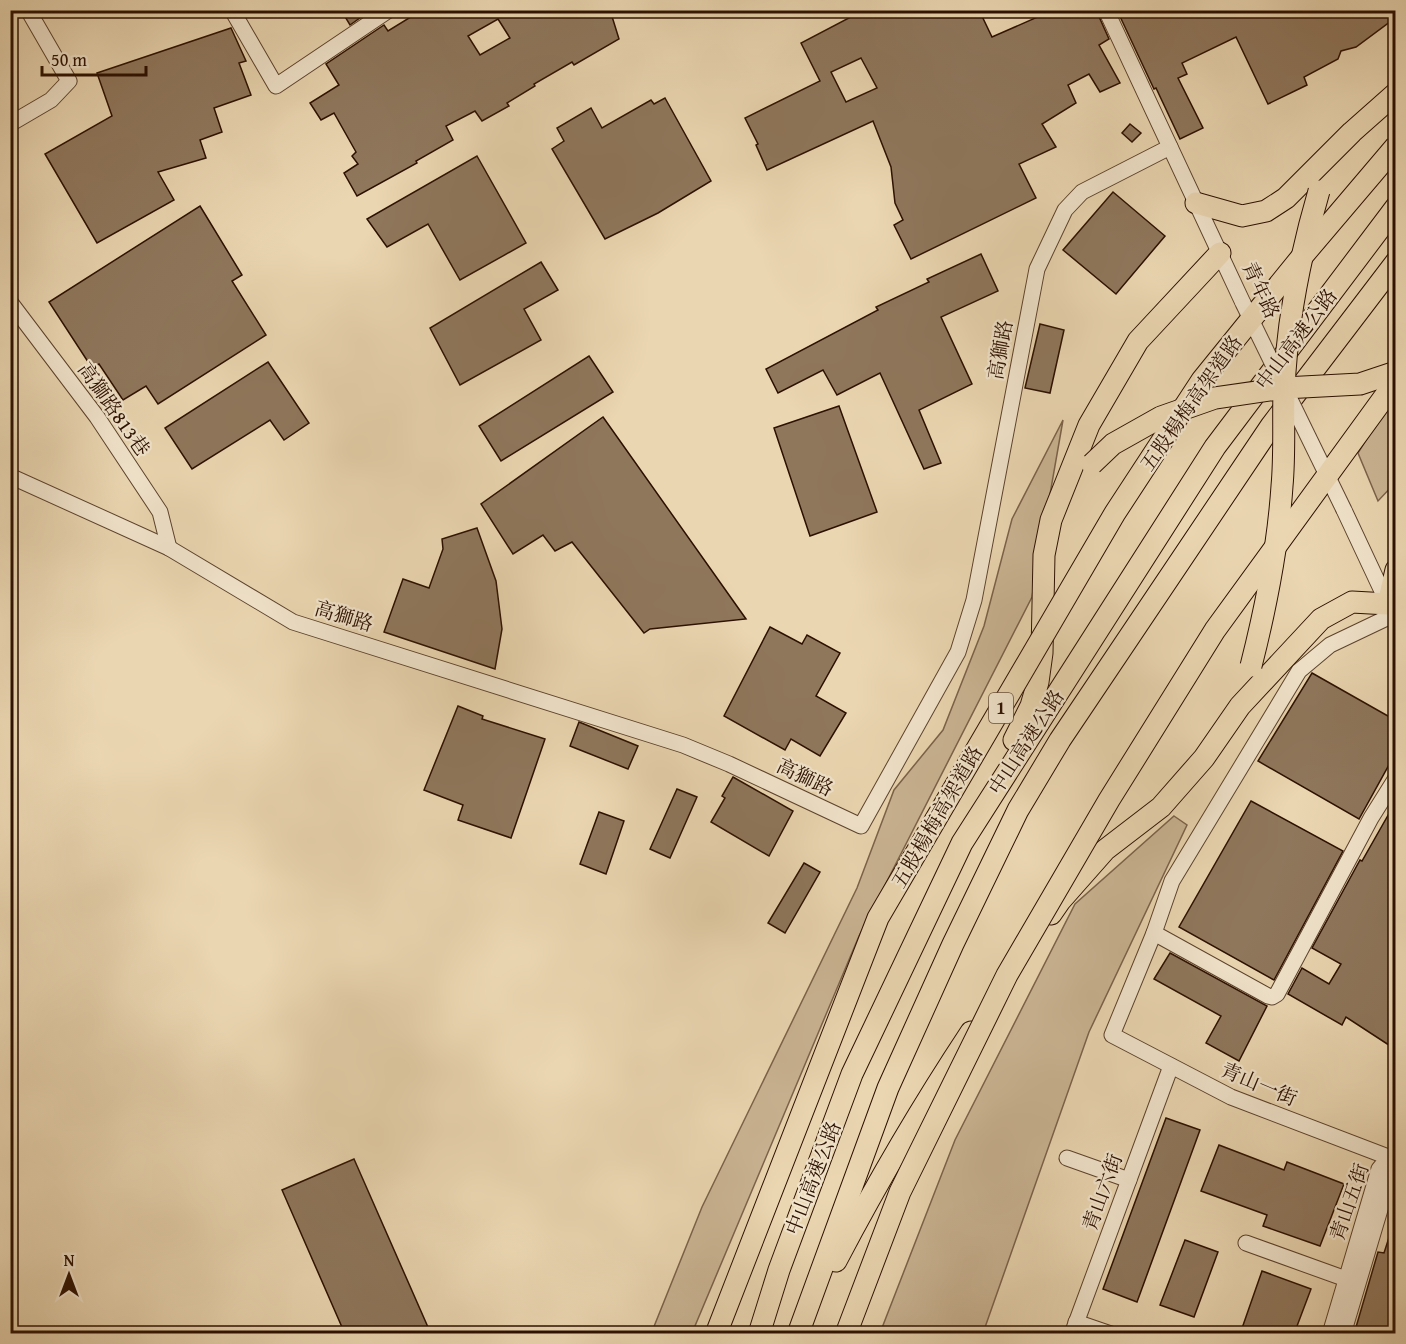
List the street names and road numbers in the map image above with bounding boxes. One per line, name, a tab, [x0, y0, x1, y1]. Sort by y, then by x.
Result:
street label: 青年路	[1236, 256, 1287, 323]
street label: 中山高速公路	[1248, 282, 1343, 395]
street label: 高獅路	[980, 318, 1019, 382]
street label: 五股楊梅高架道路	[1133, 329, 1248, 477]
street label: 高獅路813巷	[71, 356, 158, 462]
street label: 高獅路	[311, 593, 377, 638]
street label: 中山高速公路	[981, 684, 1070, 800]
road number: 1	[989, 693, 1013, 723]
street label: 五股楊梅高架道路	[884, 740, 989, 893]
street label: 高獅路	[772, 750, 839, 803]
street label: 青山一街	[1217, 1055, 1302, 1113]
street label: 中山高速公路	[777, 1117, 848, 1239]
street label: 青山六街	[1074, 1149, 1129, 1234]
street label: 青山五街	[1322, 1159, 1375, 1244]

